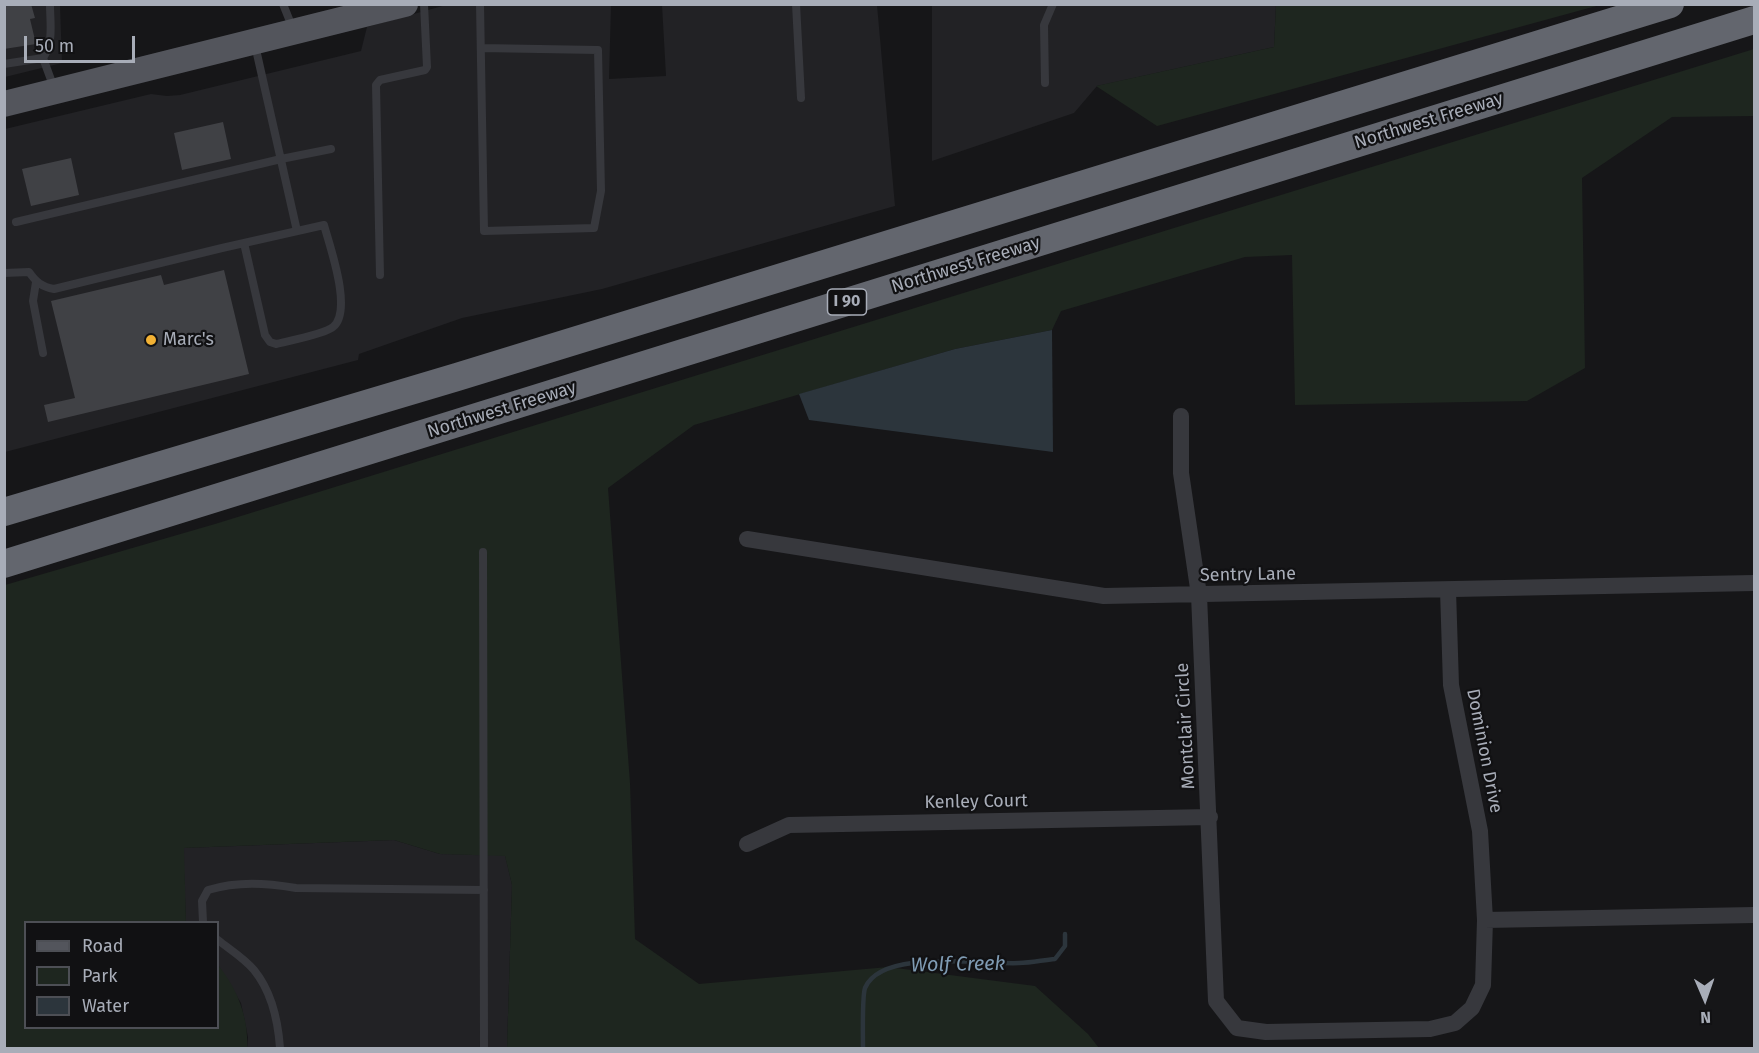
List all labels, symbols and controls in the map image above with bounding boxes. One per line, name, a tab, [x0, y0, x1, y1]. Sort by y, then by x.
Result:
scale bar	[27, 24, 138, 62]
text: 50 m	[35, 35, 74, 57]
street label: Northwest Freeway	[1352, 88, 1506, 154]
street label: Northwest Freeway	[889, 232, 1043, 298]
road number: I 90	[828, 289, 866, 315]
place label: Marc's	[163, 329, 214, 351]
marker: Marc's	[144, 333, 158, 347]
street label: Northwest Freeway	[425, 377, 579, 443]
street label: Sentry Lane	[1200, 563, 1296, 587]
street label: Montclair Circle	[1172, 662, 1200, 790]
street label: Dominion Drive	[1461, 687, 1507, 815]
street label: Kenley Court	[924, 790, 1028, 814]
legend	[24, 921, 219, 1029]
text: Road	[82, 935, 124, 957]
water label: Wolf Creek	[911, 952, 1005, 978]
text: Park	[82, 965, 117, 987]
north arrow	[1675, 969, 1735, 1029]
text: Water	[82, 995, 129, 1017]
text: N	[1700, 1008, 1711, 1027]

